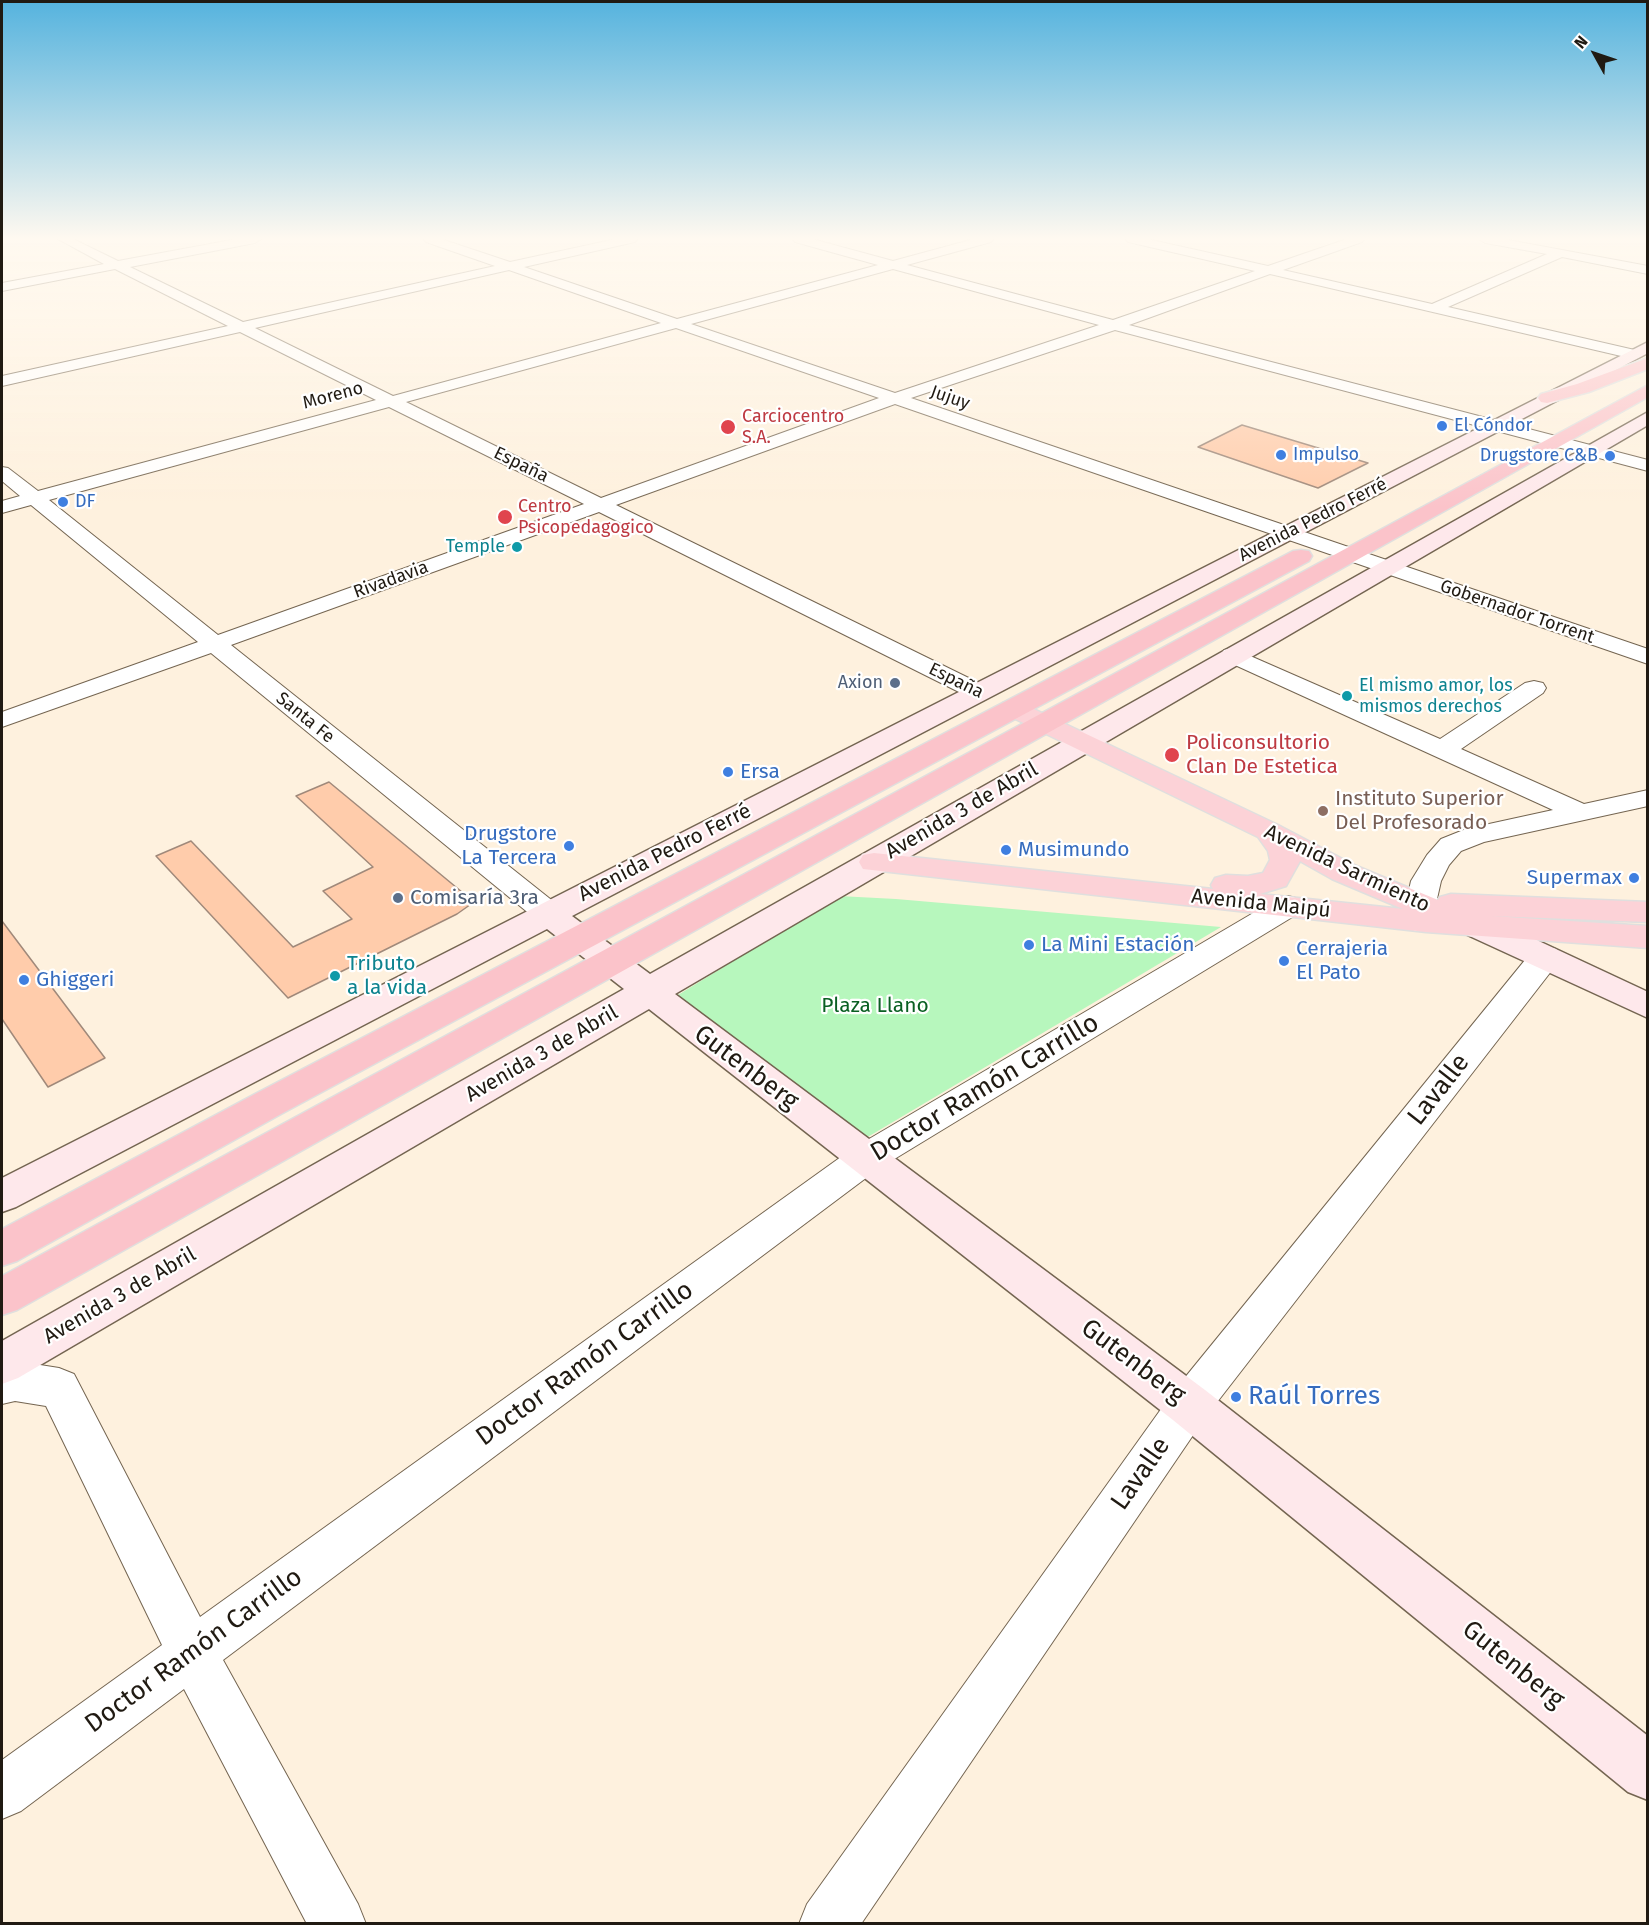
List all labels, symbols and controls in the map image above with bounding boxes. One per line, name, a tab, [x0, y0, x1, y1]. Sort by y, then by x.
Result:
north arrow	[1565, 24, 1625, 84]
text: N	[1570, 32, 1592, 52]
street label: Moreno	[300, 378, 366, 414]
street label: Jujuy	[927, 381, 973, 415]
place label: Carciocentro S.A.	[742, 406, 844, 448]
place label: El Cóndor	[1454, 415, 1533, 437]
marker: Carciocentro S.A.	[719, 418, 737, 436]
marker: El Cóndor	[1435, 419, 1449, 433]
street label: España	[490, 442, 552, 488]
place label: Impulso	[1293, 444, 1359, 466]
place label: Drugstore C&B	[1480, 445, 1598, 467]
marker: Impulso	[1274, 448, 1288, 462]
marker: Drugstore C&B	[1603, 449, 1617, 463]
street label: Avenida Pedro Ferré	[1235, 473, 1391, 567]
place label: DF	[75, 491, 95, 513]
marker: DF	[56, 495, 70, 509]
place label: Centro Psicopedagogico	[518, 496, 654, 538]
marker: Centro Psicopedagogico	[496, 508, 514, 526]
place label: Temple	[446, 536, 505, 558]
marker: Temple	[510, 540, 524, 554]
street label: Rivadavia	[351, 556, 431, 604]
street label: Gobernador Torrent	[1437, 575, 1597, 649]
street label: España	[925, 658, 987, 704]
place label: Axion	[838, 672, 883, 694]
place label: El mismo amor, los mismos derechos	[1359, 675, 1513, 718]
marker: Axion	[888, 676, 902, 690]
street label: Santa Fe	[271, 688, 339, 748]
marker: El mismo amor, los mismos derechos	[1340, 689, 1354, 703]
place label: Policonsultorio Clan De Estetica	[1186, 730, 1338, 780]
marker: Policonsultorio Clan De Estetica	[1163, 746, 1181, 764]
street label: Avenida 3 de Abril	[881, 757, 1043, 865]
place label: Ersa	[740, 759, 780, 785]
marker: Ersa	[721, 765, 735, 779]
place label: Instituto Superior Del Profesorado	[1335, 786, 1504, 836]
street label: Avenida Pedro Ferré	[574, 799, 756, 907]
marker: Instituto Superior Del Profesorado	[1316, 804, 1330, 818]
street label: Avenida Sarmiento	[1260, 820, 1434, 918]
place label: Drugstore La Tercera	[461, 821, 557, 871]
place label: Musimundo	[1018, 837, 1130, 863]
marker: Drugstore La Tercera	[562, 839, 576, 853]
marker: Musimundo	[999, 843, 1013, 857]
place label: Supermax	[1527, 865, 1622, 891]
marker: Supermax	[1627, 871, 1641, 885]
street label: Avenida Maipú	[1190, 884, 1332, 924]
place label: Comisaría 3ra	[410, 885, 539, 911]
marker: Comisaría 3ra	[391, 891, 405, 905]
place label: La Mini Estación	[1041, 932, 1195, 958]
place label: Cerrajeria El Pato	[1296, 936, 1388, 986]
marker: La Mini Estación	[1022, 938, 1036, 952]
place label: Tributo a la vida	[347, 951, 427, 1001]
marker: Cerrajeria El Pato	[1277, 954, 1291, 968]
place label: Ghiggeri	[36, 967, 114, 993]
marker: Tributo a la vida	[328, 969, 342, 983]
marker: Ghiggeri	[17, 973, 31, 987]
park label: Plaza Llano	[821, 993, 929, 1019]
street label: Avenida 3 de Abril	[461, 1000, 623, 1108]
street label: Doctor Ramón Carrillo	[865, 1007, 1105, 1169]
street label: Gutenberg	[688, 1019, 804, 1117]
street label: Lavalle	[1401, 1048, 1477, 1132]
street label: Avenida 3 de Abril	[39, 1242, 201, 1350]
street label: Doctor Ramón Carrillo	[470, 1275, 700, 1453]
street label: Gutenberg	[1075, 1313, 1191, 1411]
place label: Raúl Torres	[1248, 1381, 1380, 1413]
marker: Raúl Torres	[1229, 1390, 1243, 1404]
street label: Lavalle	[1105, 1431, 1177, 1517]
street label: Doctor Ramón Carrillo	[79, 1562, 309, 1740]
street label: Gutenberg	[1455, 1614, 1571, 1716]

